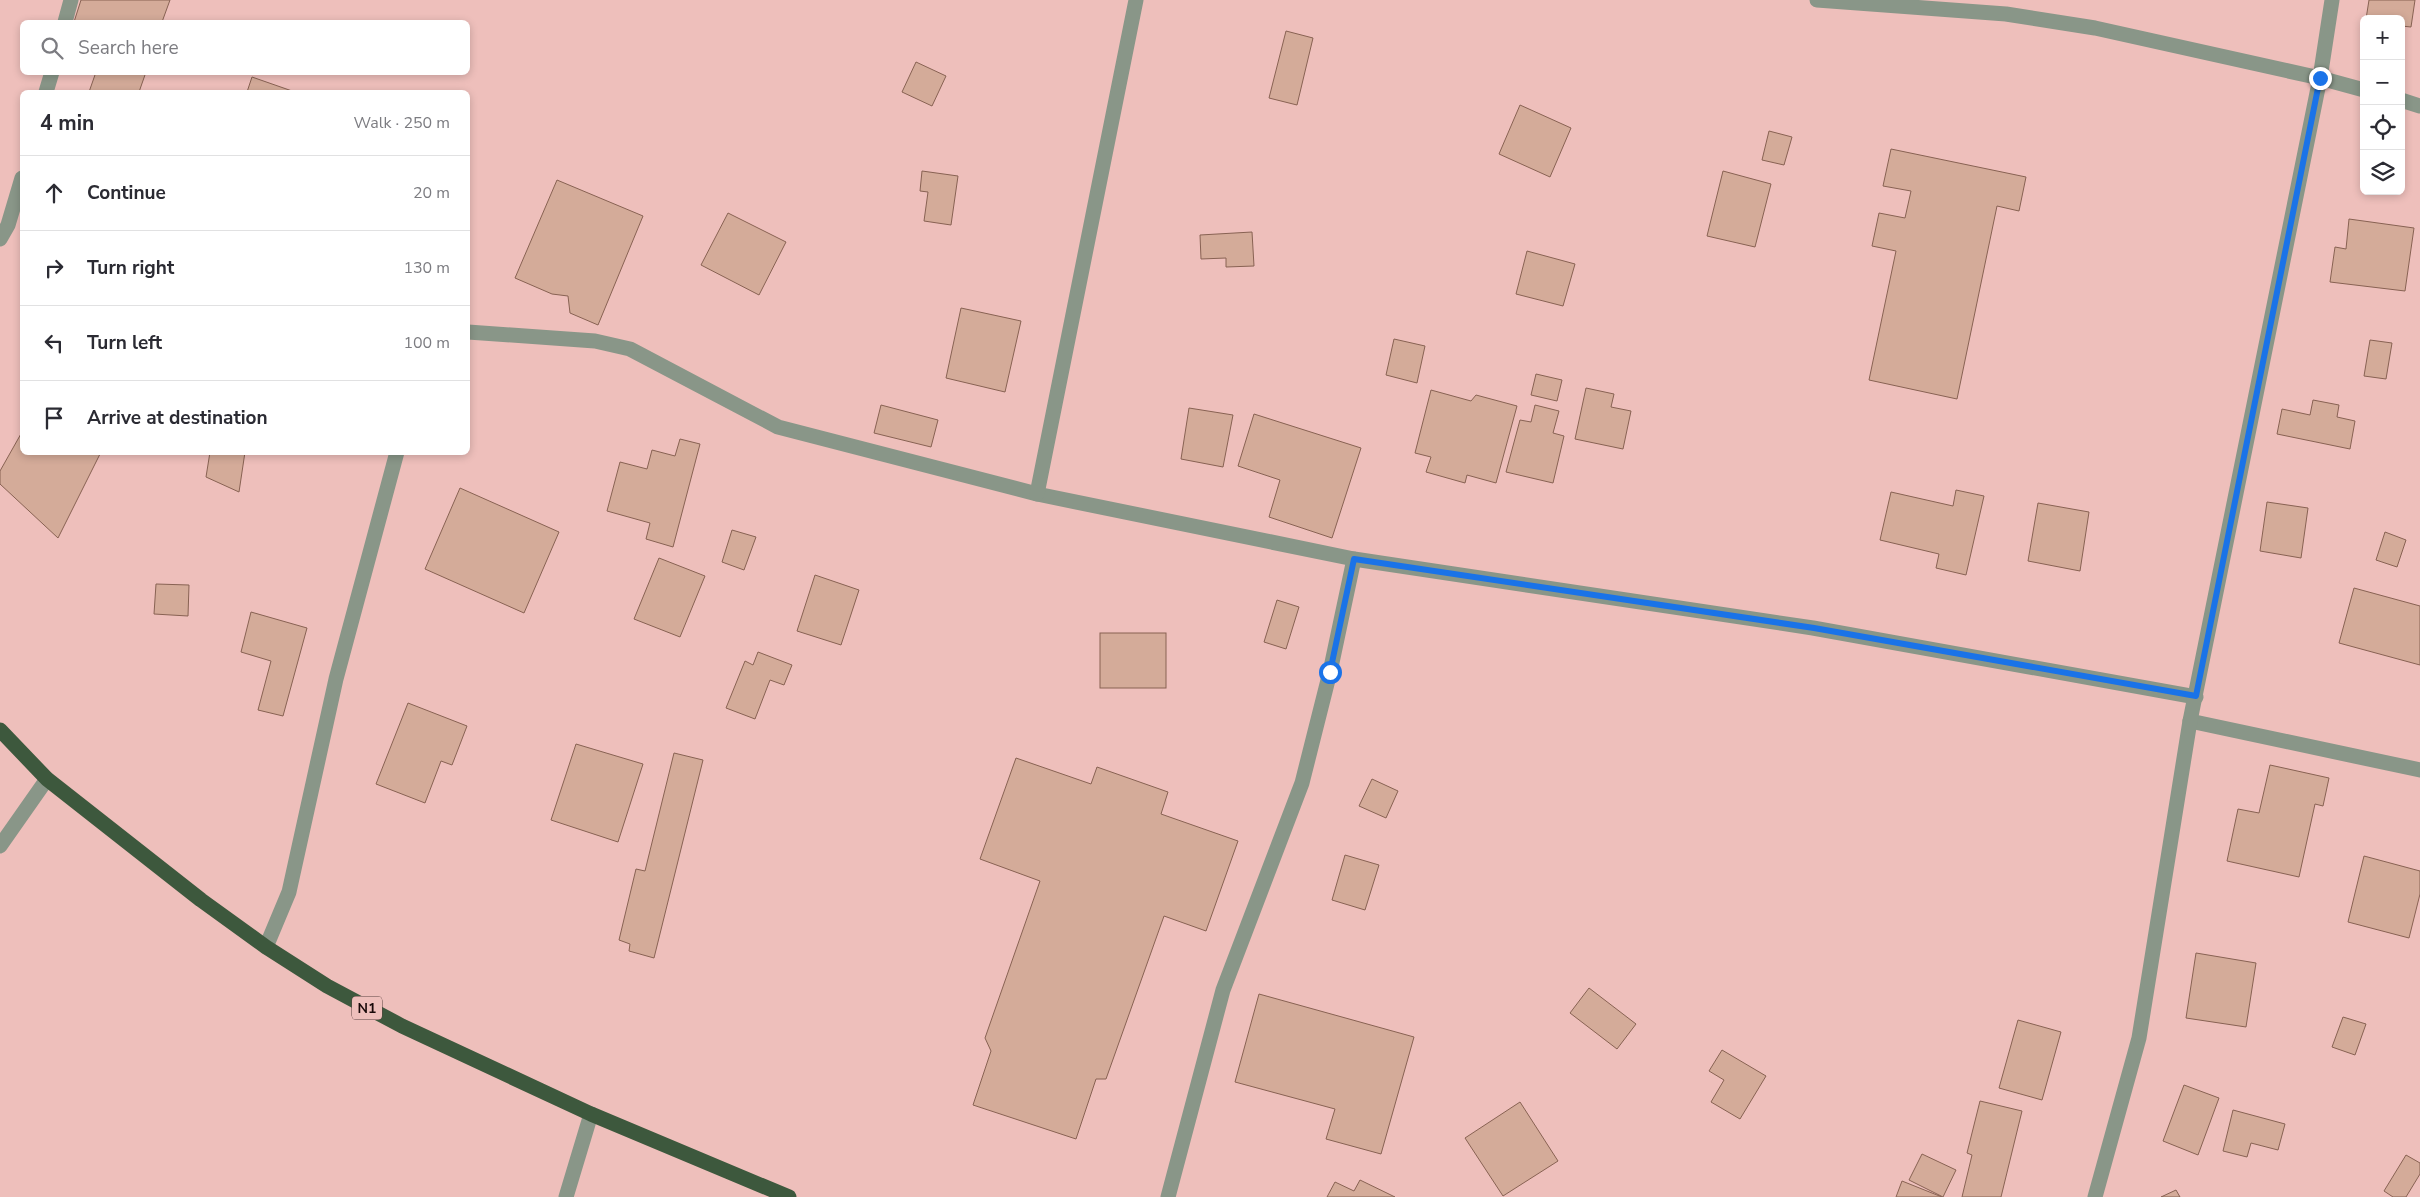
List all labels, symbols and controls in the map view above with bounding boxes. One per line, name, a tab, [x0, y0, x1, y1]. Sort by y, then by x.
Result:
map controls	[2360, 15, 2405, 195]
button: +	[2360, 15, 2405, 60]
search box	[20, 20, 470, 75]
icon: search	[38, 34, 66, 62]
text: Search here	[78, 35, 179, 61]
button: −	[2360, 60, 2405, 105]
route end	[2309, 67, 2332, 90]
button: locate	[2360, 105, 2405, 150]
text: 4 min	[40, 109, 94, 137]
text: Walk · 250 m	[354, 112, 450, 134]
button: layers	[2360, 150, 2405, 195]
icon: ahead	[40, 179, 68, 207]
text: Continue	[87, 180, 166, 206]
text: 20 m	[413, 182, 450, 204]
icon: right	[40, 254, 68, 282]
text: Turn right	[87, 255, 174, 281]
text: 130 m	[403, 257, 450, 279]
icon: left	[40, 329, 68, 357]
text: Turn left	[87, 330, 162, 356]
text: 100 m	[403, 332, 450, 354]
icon: arrive	[40, 404, 68, 432]
text: Arrive at destination	[87, 405, 268, 431]
route start	[1319, 661, 1342, 684]
road number: N1	[352, 996, 382, 1020]

